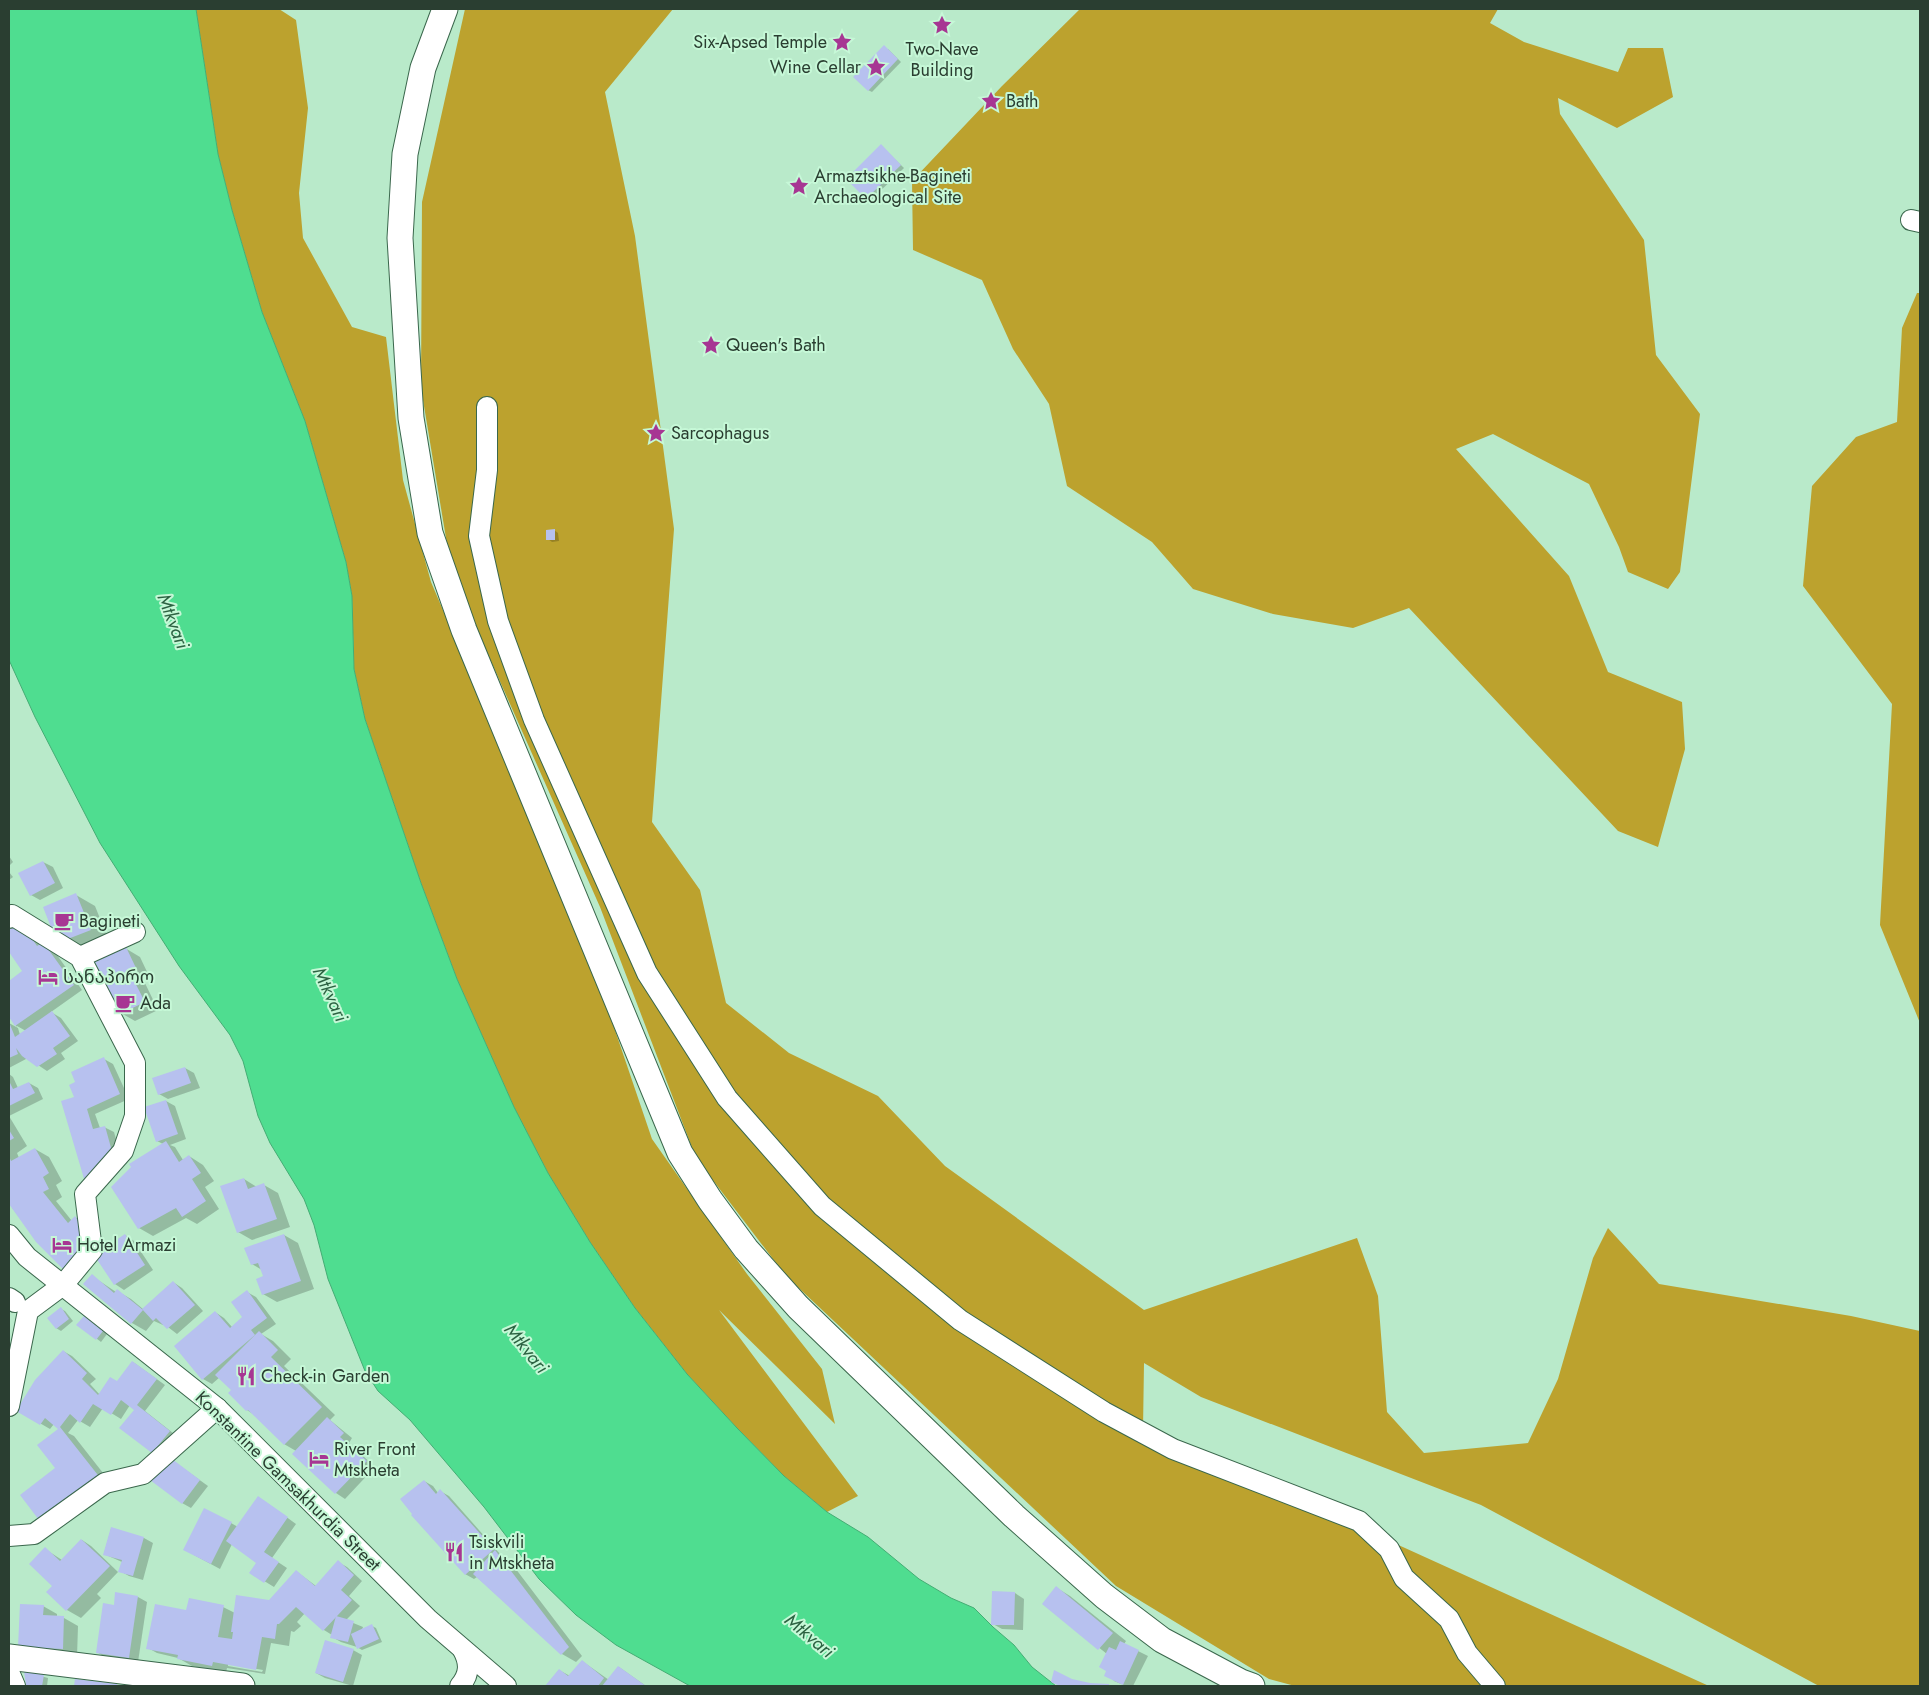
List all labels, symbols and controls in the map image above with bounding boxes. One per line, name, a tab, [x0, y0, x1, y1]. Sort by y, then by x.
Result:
place icon: Two-Nave Building	[931, 14, 953, 36]
place label: Six-Apsed Temple	[693, 29, 827, 55]
place icon: Six-Apsed Temple	[831, 31, 853, 53]
place label: Two-Nave Building	[906, 36, 978, 83]
place label: Wine Cellar	[770, 54, 862, 80]
place icon: Wine Cellar	[865, 56, 887, 78]
place label: Bath	[1006, 88, 1038, 114]
place icon: Bath	[980, 90, 1002, 112]
place label: Armaztsikhe-Bagineti Archaeological Site	[814, 163, 971, 210]
place icon: Armaztsikhe-Bagineti Archaeological Site	[788, 175, 810, 197]
place label: Queen's Bath	[726, 332, 826, 358]
place icon: Queen's Bath	[700, 334, 722, 356]
place label: Sarcophagus	[671, 420, 769, 446]
place icon: Sarcophagus	[645, 422, 667, 444]
water label: Mtkvari	[151, 590, 197, 654]
place label: Bagineti	[79, 908, 140, 934]
cafe icon: Bagineti	[53, 910, 75, 932]
water label: Mtkvari	[306, 962, 355, 1027]
place label: სანაპირო	[63, 964, 154, 990]
hotel icon: სანაპირო	[37, 966, 59, 988]
place label: Ada	[140, 990, 171, 1016]
cafe icon: Ada	[114, 992, 136, 1014]
place label: Hotel Armazi	[77, 1232, 177, 1258]
hotel icon: Hotel Armazi	[51, 1234, 73, 1256]
water label: Mtkvari	[498, 1317, 556, 1380]
place label: Check-in Garden	[261, 1363, 390, 1389]
restaurant icon: Check-in Garden	[235, 1365, 257, 1387]
street label: Konstantine Gamsakhurdia Street	[189, 1385, 387, 1577]
place label: River Front Mtskheta	[334, 1436, 416, 1483]
hotel icon: River Front Mtskheta	[308, 1448, 330, 1470]
place label: Tsiskvili in Mtskheta	[469, 1529, 554, 1576]
restaurant icon: Tsiskvili in Mtskheta	[443, 1541, 465, 1563]
water label: Mtkvari	[779, 1607, 841, 1665]

